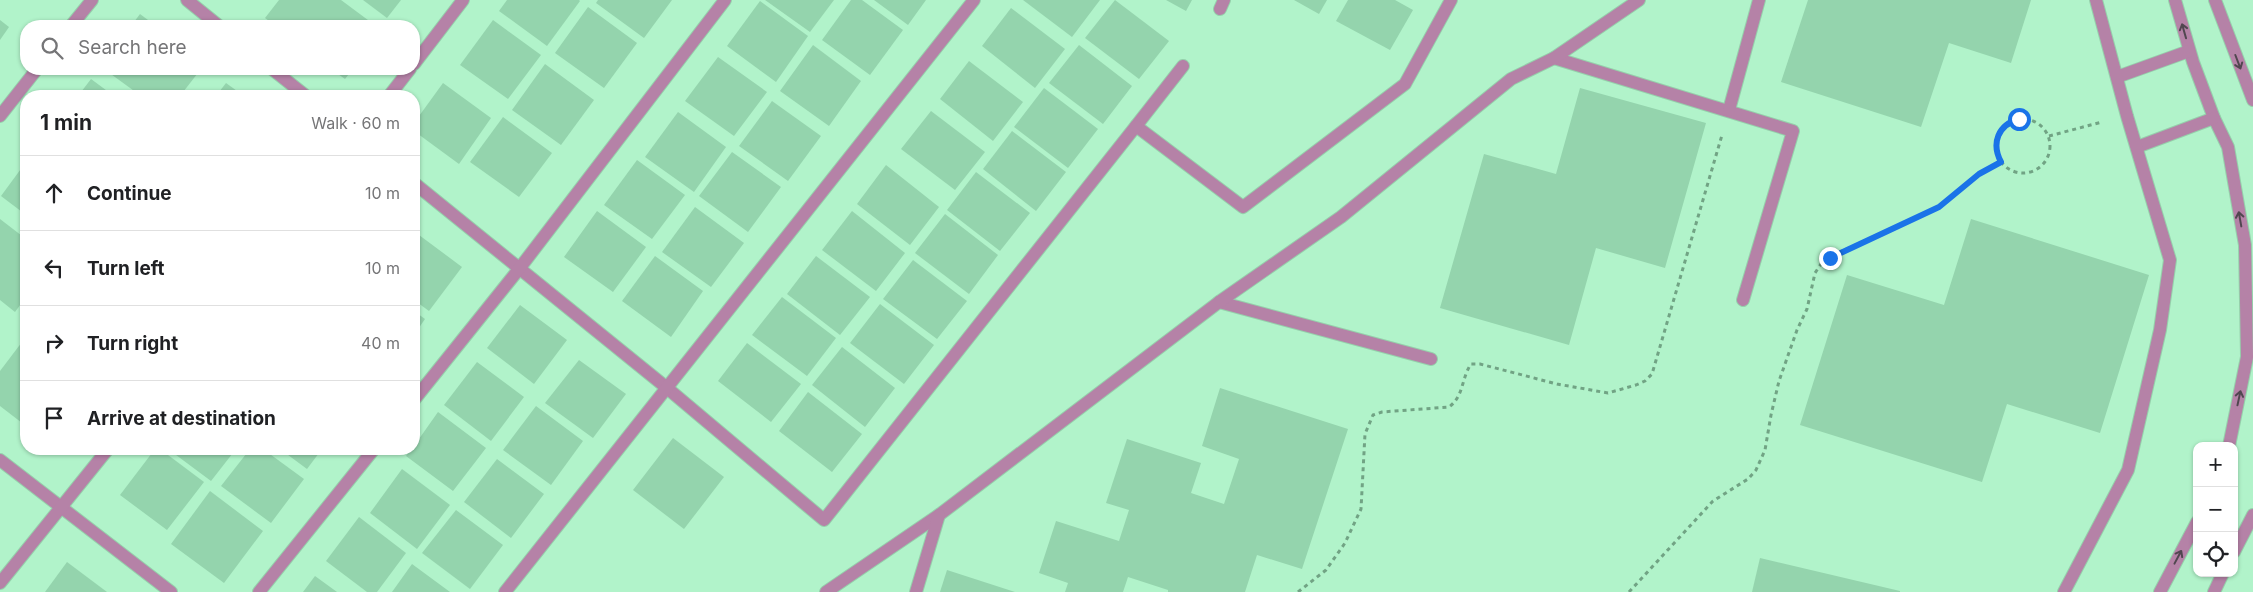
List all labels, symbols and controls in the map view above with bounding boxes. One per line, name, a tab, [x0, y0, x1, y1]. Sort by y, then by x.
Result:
search box	[20, 20, 420, 75]
one-way arrow	[2178, 24, 2188, 40]
icon: search	[38, 34, 66, 62]
text: Search here	[78, 36, 187, 59]
one-way arrow	[2234, 54, 2243, 70]
route start	[2008, 108, 2031, 131]
text: 1 min	[40, 110, 92, 135]
text: Walk · 60 m	[311, 113, 400, 133]
icon: ahead	[40, 179, 68, 207]
text: Continue	[87, 182, 172, 205]
text: 10 m	[365, 183, 400, 203]
one-way arrow	[2235, 212, 2245, 228]
route end	[1819, 247, 1842, 270]
icon: left	[40, 254, 68, 282]
text: Turn left	[87, 257, 165, 280]
text: 10 m	[365, 258, 400, 278]
icon: right	[40, 329, 68, 357]
text: Turn right	[87, 332, 178, 355]
text: 40 m	[361, 333, 400, 353]
one-way arrow	[2234, 390, 2244, 406]
icon: arrive	[40, 404, 68, 432]
text: Arrive at destination	[87, 407, 276, 430]
map controls	[2193, 442, 2238, 577]
button: +	[2193, 442, 2238, 487]
button: −	[2193, 487, 2238, 532]
button: locate	[2193, 532, 2238, 577]
one-way arrow	[2174, 550, 2183, 565]

